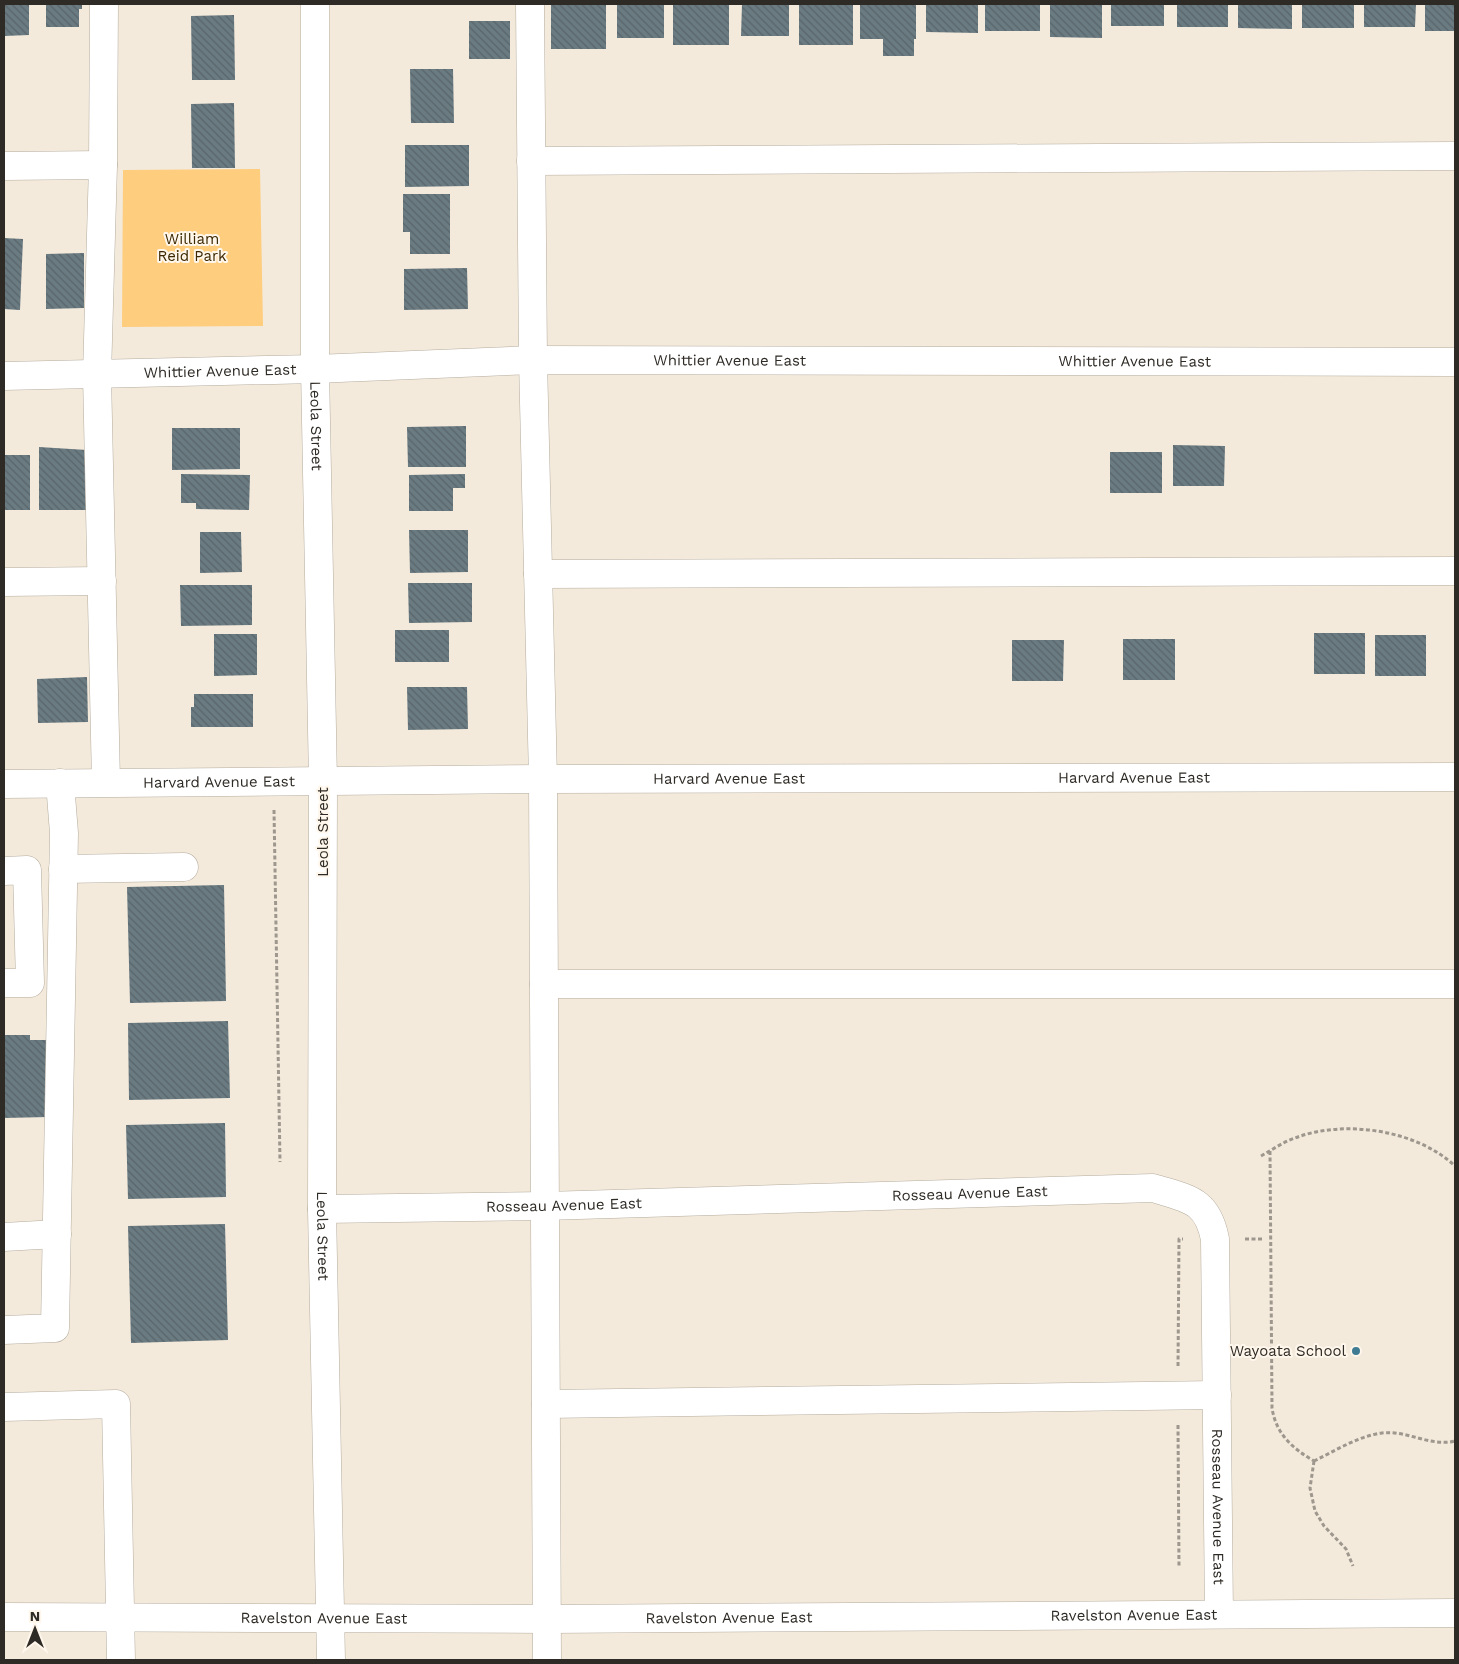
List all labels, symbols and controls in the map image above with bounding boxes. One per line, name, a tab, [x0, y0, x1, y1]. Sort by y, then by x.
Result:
park label: William Reid Park	[157, 230, 227, 265]
street label: Whittier Avenue East	[653, 351, 807, 370]
street label: Whittier Avenue East	[1058, 352, 1212, 370]
street label: Whittier Avenue East	[143, 360, 297, 382]
street label: Leola Street	[306, 381, 326, 472]
street label: Harvard Avenue East	[653, 769, 806, 788]
street label: Harvard Avenue East	[1058, 769, 1211, 787]
street label: Harvard Avenue East	[143, 772, 296, 792]
street label: Leola Street	[314, 787, 332, 877]
street label: Rosseau Avenue East	[892, 1182, 1049, 1205]
street label: Leola Street	[313, 1191, 332, 1282]
street label: Rosseau Avenue East	[486, 1194, 643, 1216]
place label: Wayoata School	[1230, 1342, 1346, 1360]
marker: Wayoata School	[1350, 1345, 1362, 1357]
street label: Rosseau Avenue East	[1208, 1429, 1228, 1586]
north arrow	[10, 1604, 60, 1654]
street label: Ravelston Avenue East	[1051, 1606, 1218, 1625]
text: N	[30, 1608, 40, 1624]
street label: Ravelston Avenue East	[646, 1608, 813, 1627]
street label: Ravelston Avenue East	[241, 1609, 408, 1627]

